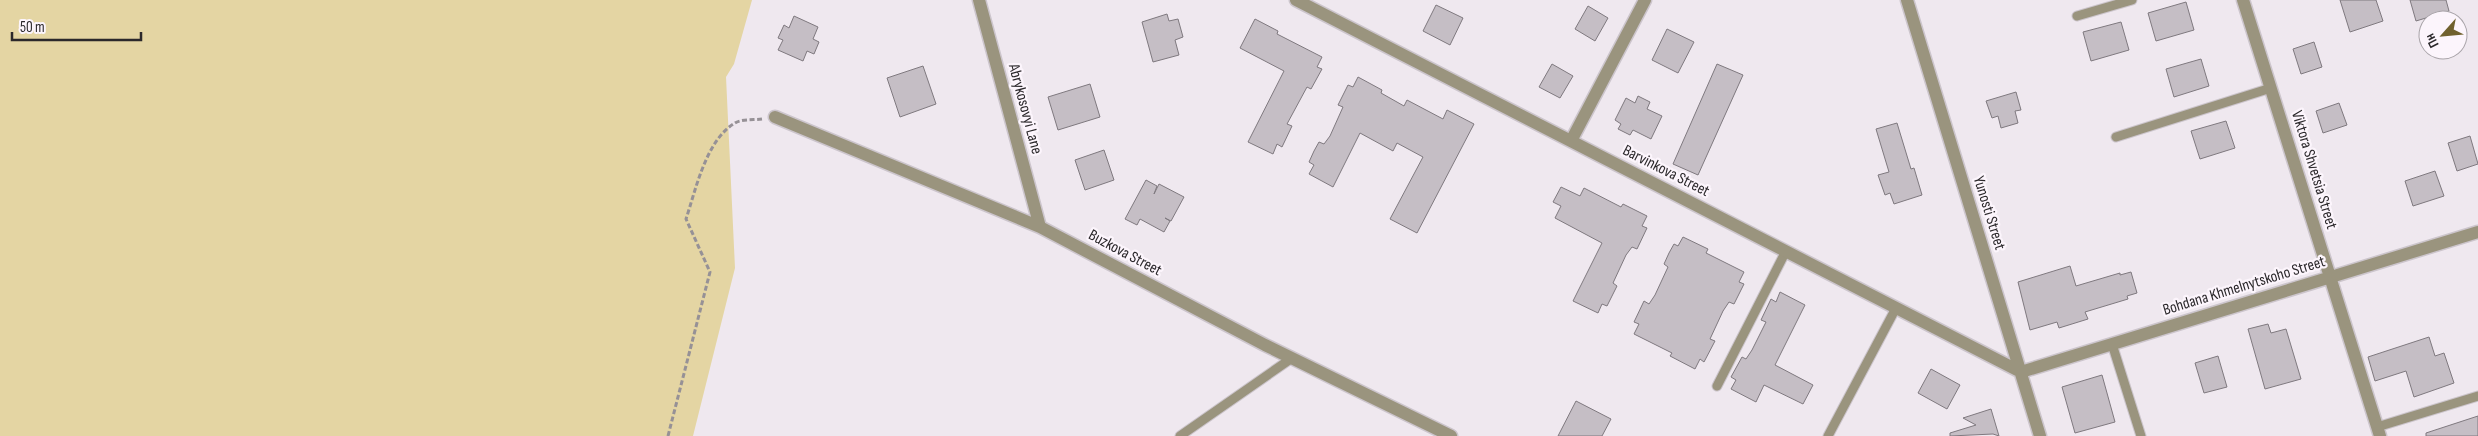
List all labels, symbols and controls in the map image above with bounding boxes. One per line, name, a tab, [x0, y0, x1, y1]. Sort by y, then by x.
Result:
scale bar	[12, 10, 141, 42]
north arrow	[2418, 10, 2468, 60]
text: 50 m	[20, 18, 45, 37]
text: Пн	[2421, 31, 2443, 51]
street label: Abrykosovyi Lane	[1004, 61, 1046, 156]
street label: Viktora Shvetsia Street	[2287, 109, 2341, 232]
street label: Barvinkova Street	[1619, 141, 1713, 201]
street label: Yunosti Street	[1969, 174, 2009, 252]
street label: Buzkova Street	[1085, 226, 1165, 280]
street label: Bohdana Khmelnytskoho Street	[2161, 252, 2328, 320]

